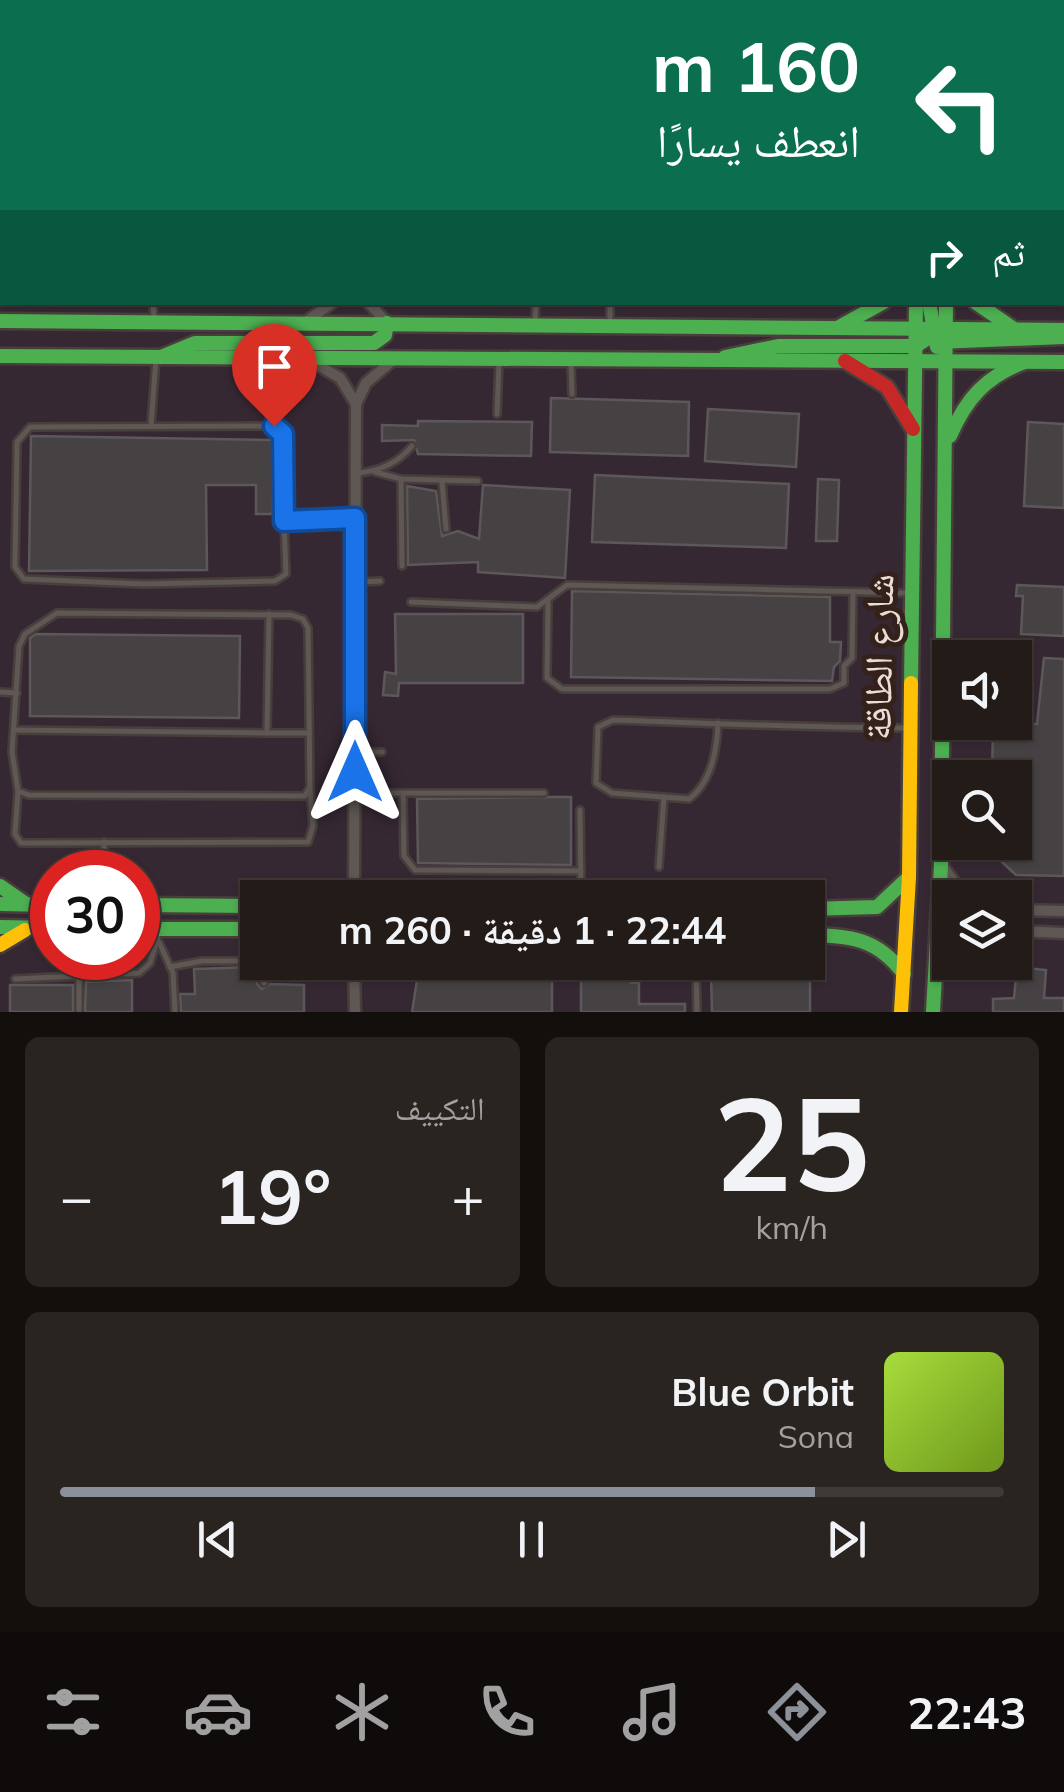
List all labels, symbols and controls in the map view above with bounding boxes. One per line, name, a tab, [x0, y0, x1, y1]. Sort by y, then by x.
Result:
text: 160 m	[652, 22, 860, 110]
icon: left	[895, 40, 1025, 170]
text: انعطف يسارًا	[657, 112, 860, 168]
text: ثم	[992, 228, 1025, 276]
icon: right	[917, 230, 972, 285]
pin	[232, 324, 317, 427]
icon: arrive	[247, 339, 302, 394]
street label: شارع الطاقة	[853, 574, 904, 740]
map controls	[932, 640, 1032, 980]
button: sound	[932, 640, 1032, 740]
position arrow	[303, 720, 407, 824]
button: search	[932, 760, 1032, 860]
speed limit sign: 30	[30, 850, 160, 980]
button: layers	[932, 880, 1032, 980]
text: 22:44 · 1 دقيقة · 260 m	[339, 906, 726, 954]
text: 25	[714, 1060, 870, 1224]
text: التكييف	[395, 1088, 485, 1128]
text: 19°	[213, 1149, 331, 1243]
text: −	[60, 1162, 93, 1231]
text: +	[451, 1162, 485, 1231]
text: km/h	[756, 1207, 828, 1247]
text: Blue Orbit	[671, 1368, 854, 1416]
text: Sona	[778, 1416, 854, 1456]
icon: previous	[190, 1512, 245, 1567]
icon: pause	[504, 1512, 559, 1567]
icon: next	[819, 1512, 874, 1567]
icon: filters	[38, 1677, 108, 1747]
icon: car	[183, 1677, 253, 1747]
icon: climate	[327, 1677, 397, 1747]
icon: phone	[472, 1677, 542, 1747]
icon: music	[617, 1677, 687, 1747]
icon: directions	[762, 1677, 832, 1747]
text: 22:43	[907, 1684, 1027, 1740]

